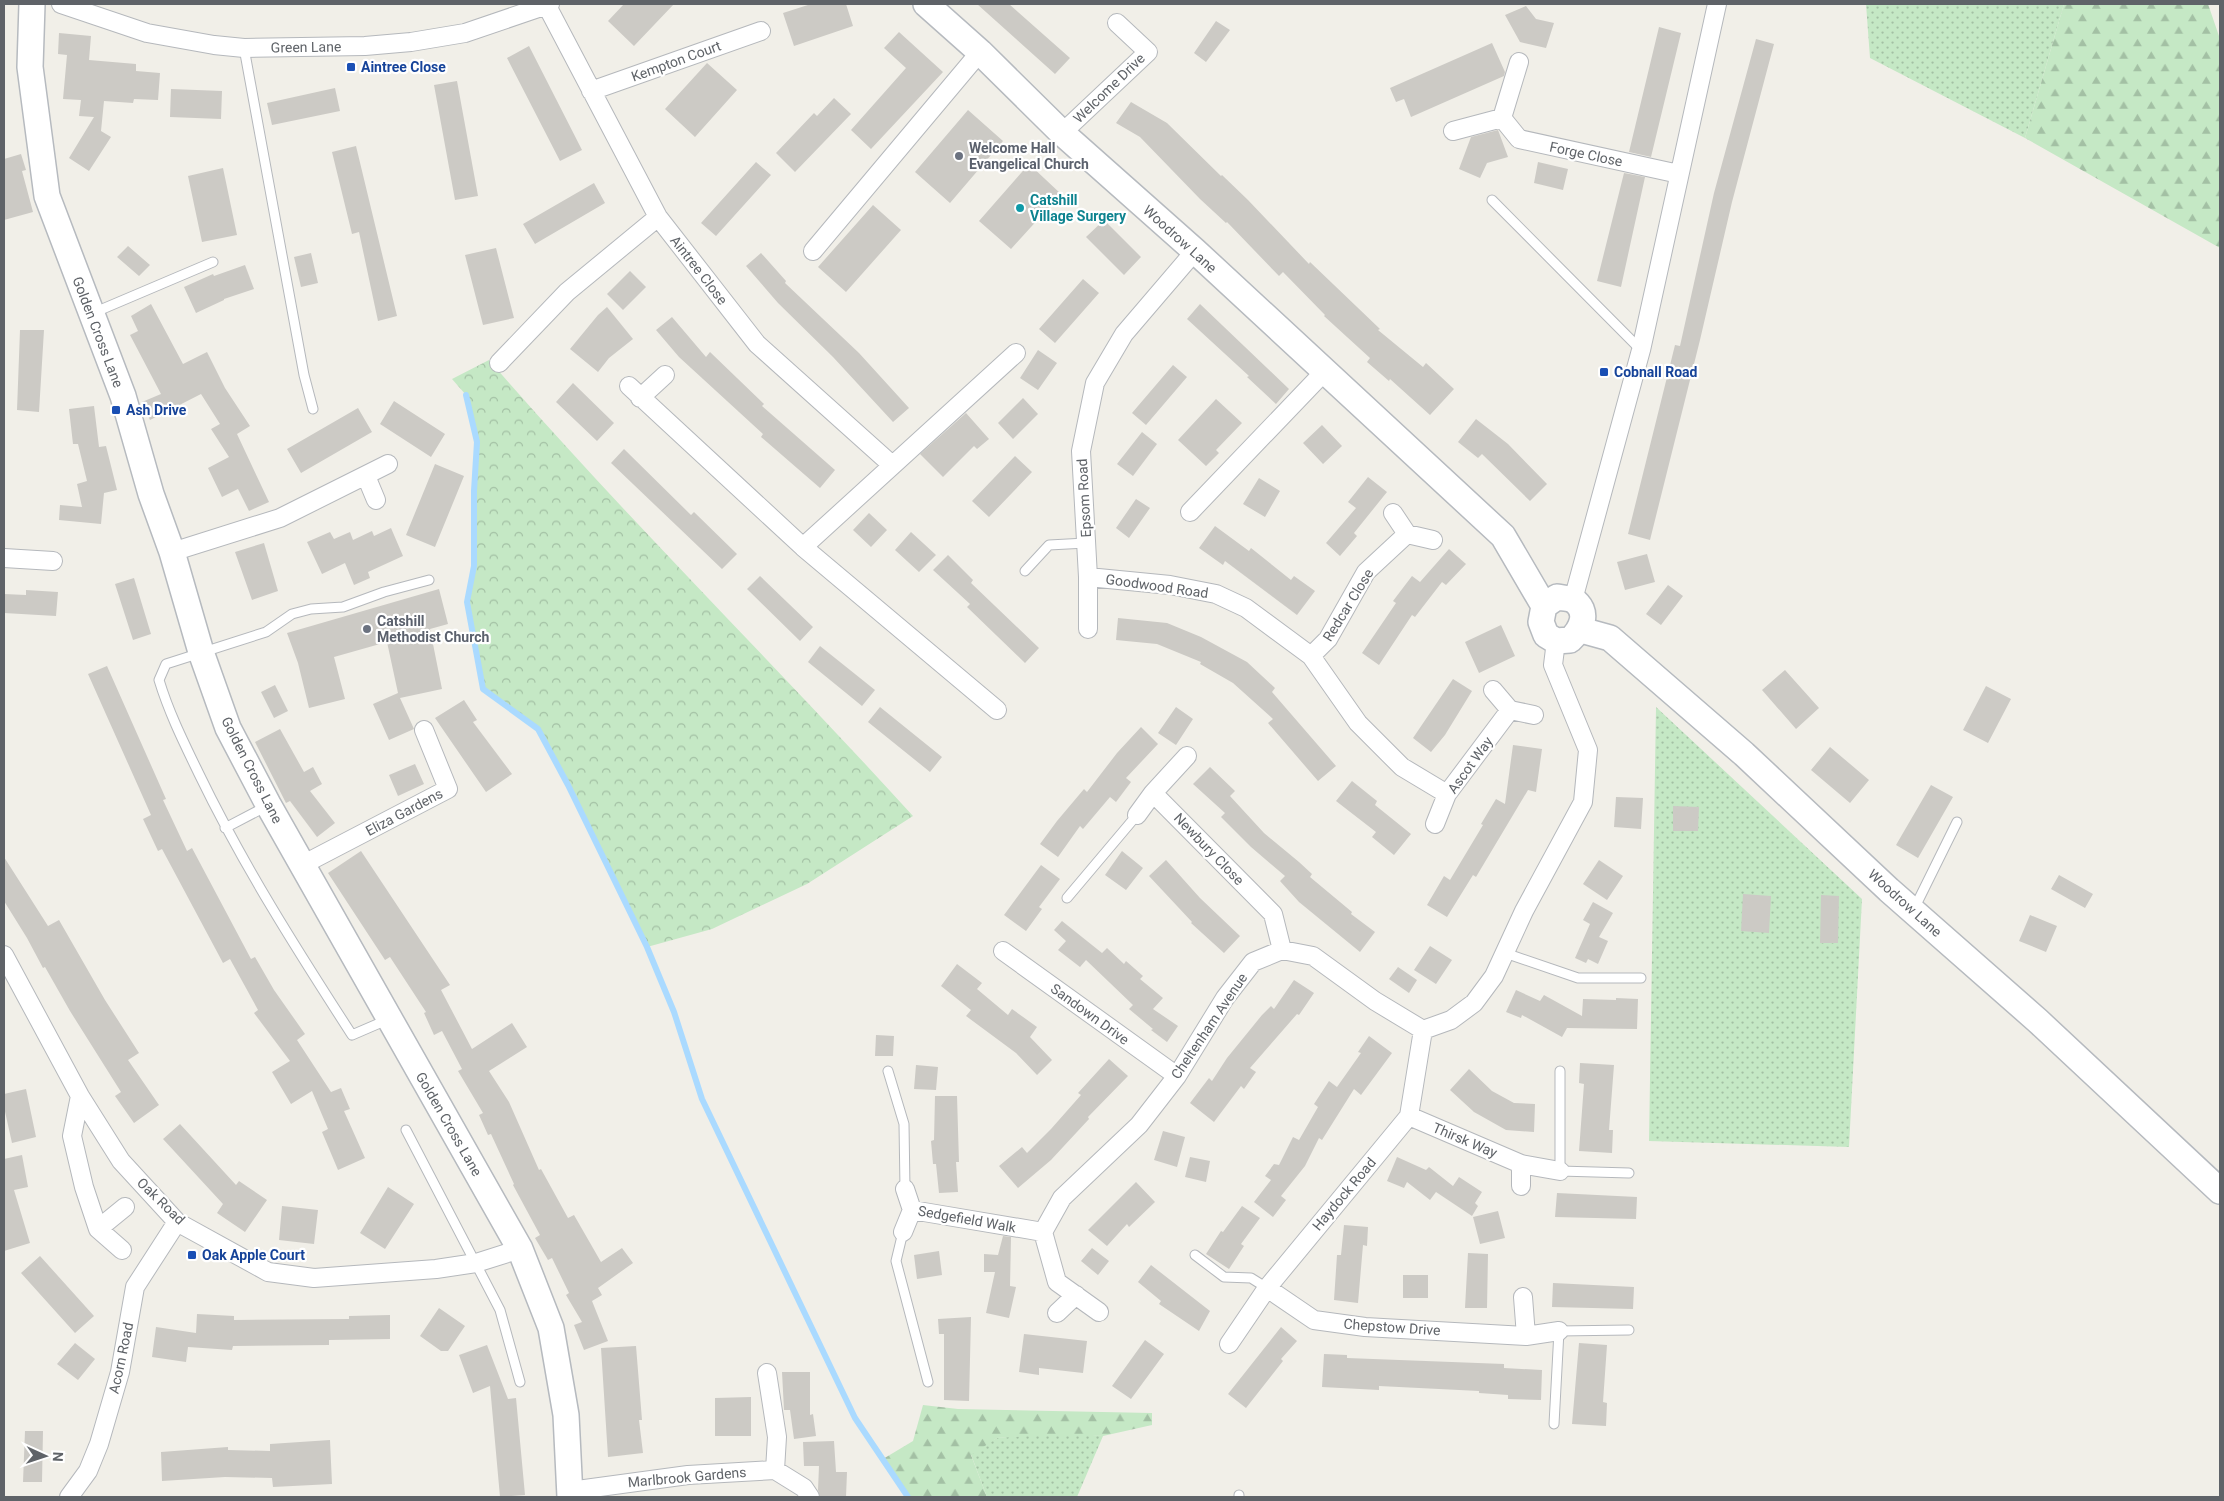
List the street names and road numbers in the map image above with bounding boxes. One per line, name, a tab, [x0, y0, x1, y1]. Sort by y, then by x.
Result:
street label: Kempton Court	[629, 37, 723, 85]
street label: Green Lane	[271, 38, 341, 56]
street label: Welcome Drive	[1070, 50, 1148, 126]
street label: Forge Close	[1548, 138, 1624, 170]
street label: Woodrow Lane	[1140, 202, 1220, 276]
street label: Aintree Close	[667, 232, 731, 308]
street label: Golden Cross Lane	[69, 274, 127, 390]
street label: Epsom Road	[1074, 458, 1094, 538]
street label: Redcar Close	[1319, 566, 1377, 644]
street label: Goodwood Road	[1105, 571, 1209, 601]
street label: Golden Cross Lane	[218, 714, 286, 826]
street label: Ascot Way	[1444, 733, 1496, 796]
street label: Eliza Gardens	[363, 785, 445, 839]
street label: Newbury Close	[1171, 810, 1247, 888]
street label: Woodrow Lane	[1865, 866, 1945, 940]
street label: Cheltenham Avenue	[1168, 970, 1250, 1082]
street label: Sandown Drive	[1048, 980, 1132, 1048]
street label: Golden Cross Lane	[413, 1069, 485, 1179]
street label: Thirsk Way	[1430, 1119, 1500, 1161]
street label: Haydock Road	[1309, 1154, 1379, 1234]
street label: Oak Road	[134, 1174, 188, 1228]
street label: Sedgefield Walk	[917, 1203, 1018, 1236]
street label: Chepstow Drive	[1343, 1316, 1441, 1338]
street label: Acorn Road	[106, 1321, 136, 1395]
street label: Marlbrook Gardens	[627, 1464, 747, 1490]

